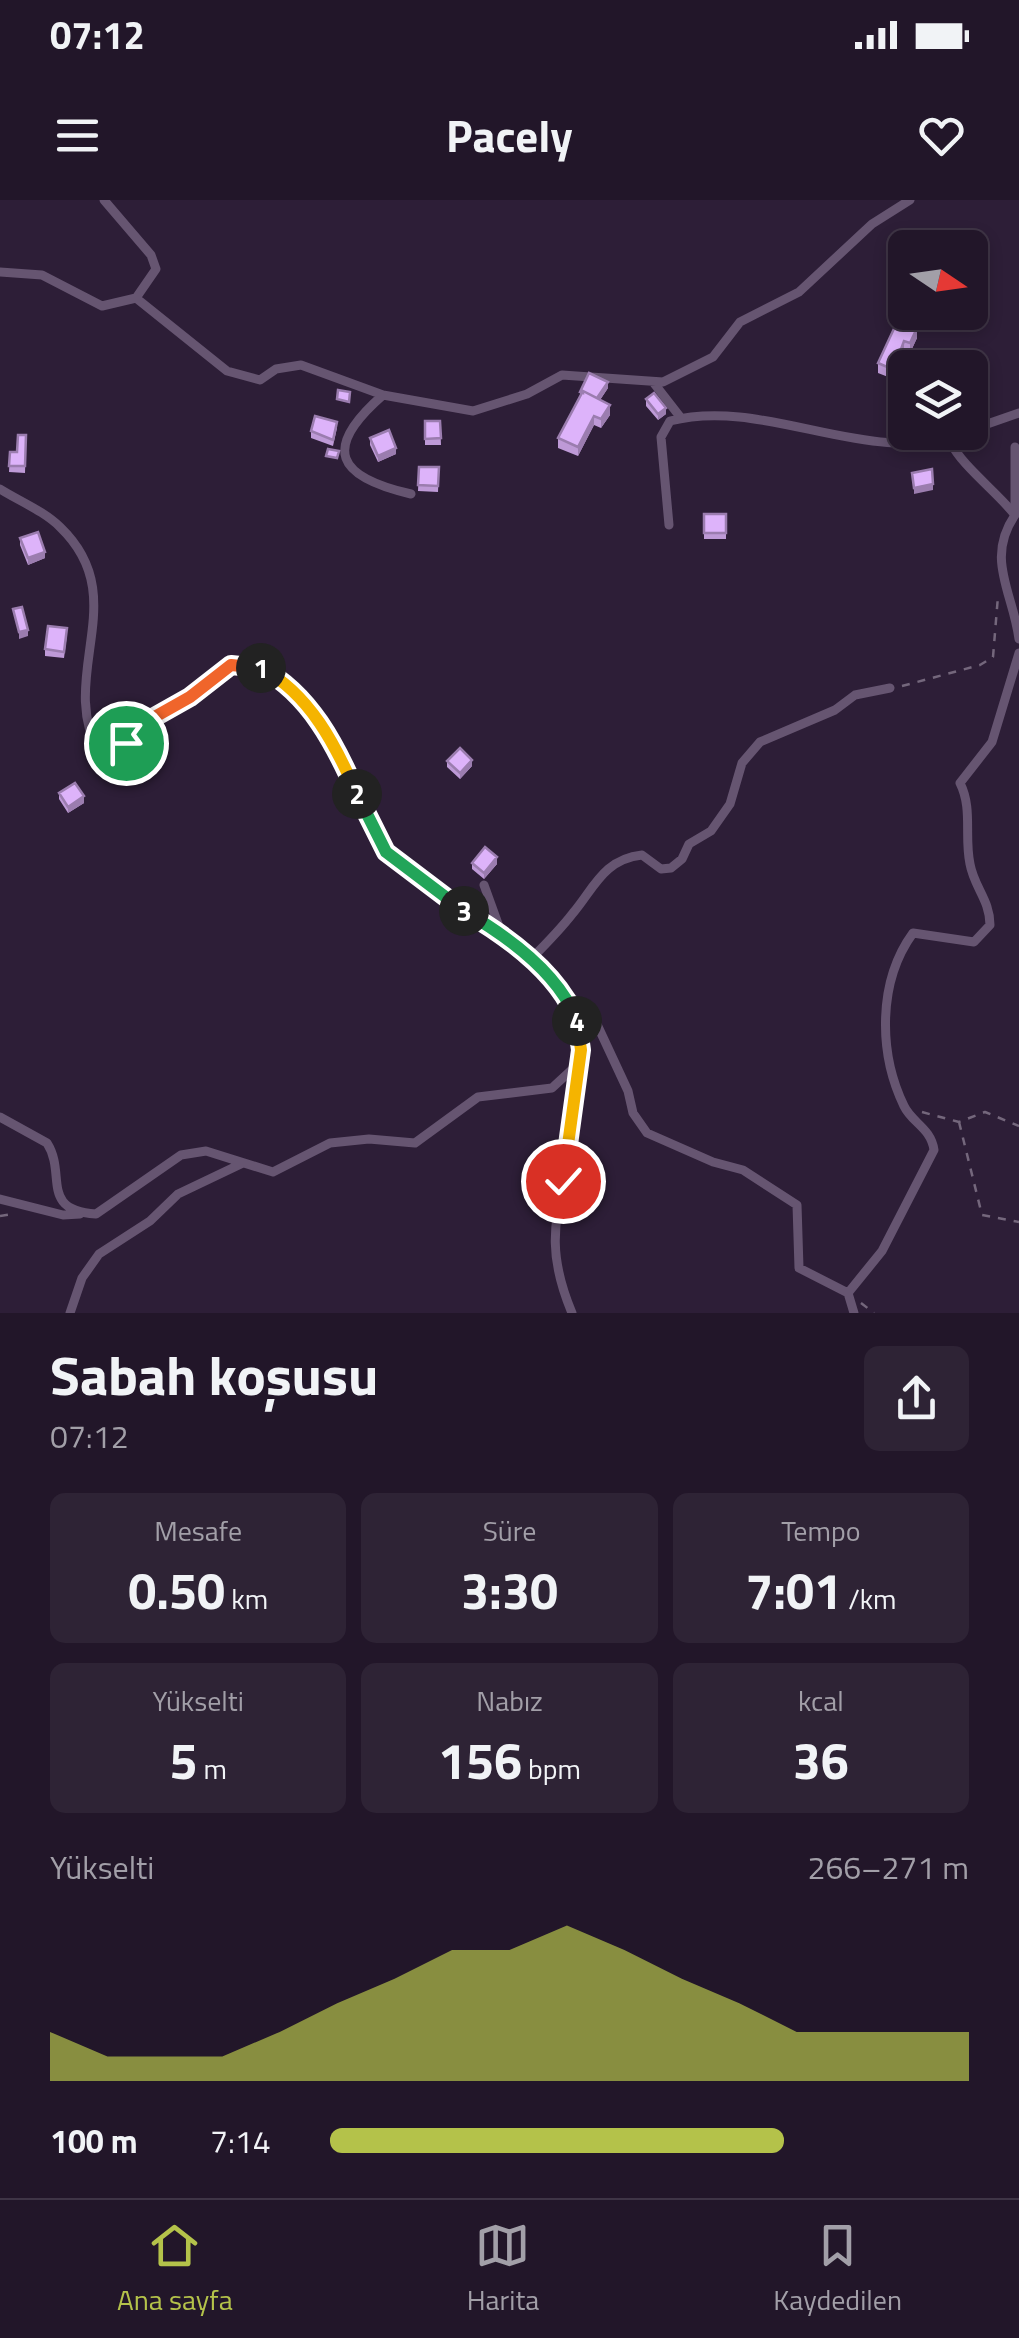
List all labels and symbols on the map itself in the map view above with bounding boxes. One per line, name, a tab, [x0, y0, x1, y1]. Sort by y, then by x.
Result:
north arrow	[888, 230, 988, 330]
pin: 1	[236, 643, 286, 693]
pin	[84, 701, 169, 786]
pin: 2	[332, 769, 382, 819]
pin: 3	[439, 886, 489, 936]
pin: 4	[552, 996, 602, 1046]
pin	[521, 1139, 606, 1224]

